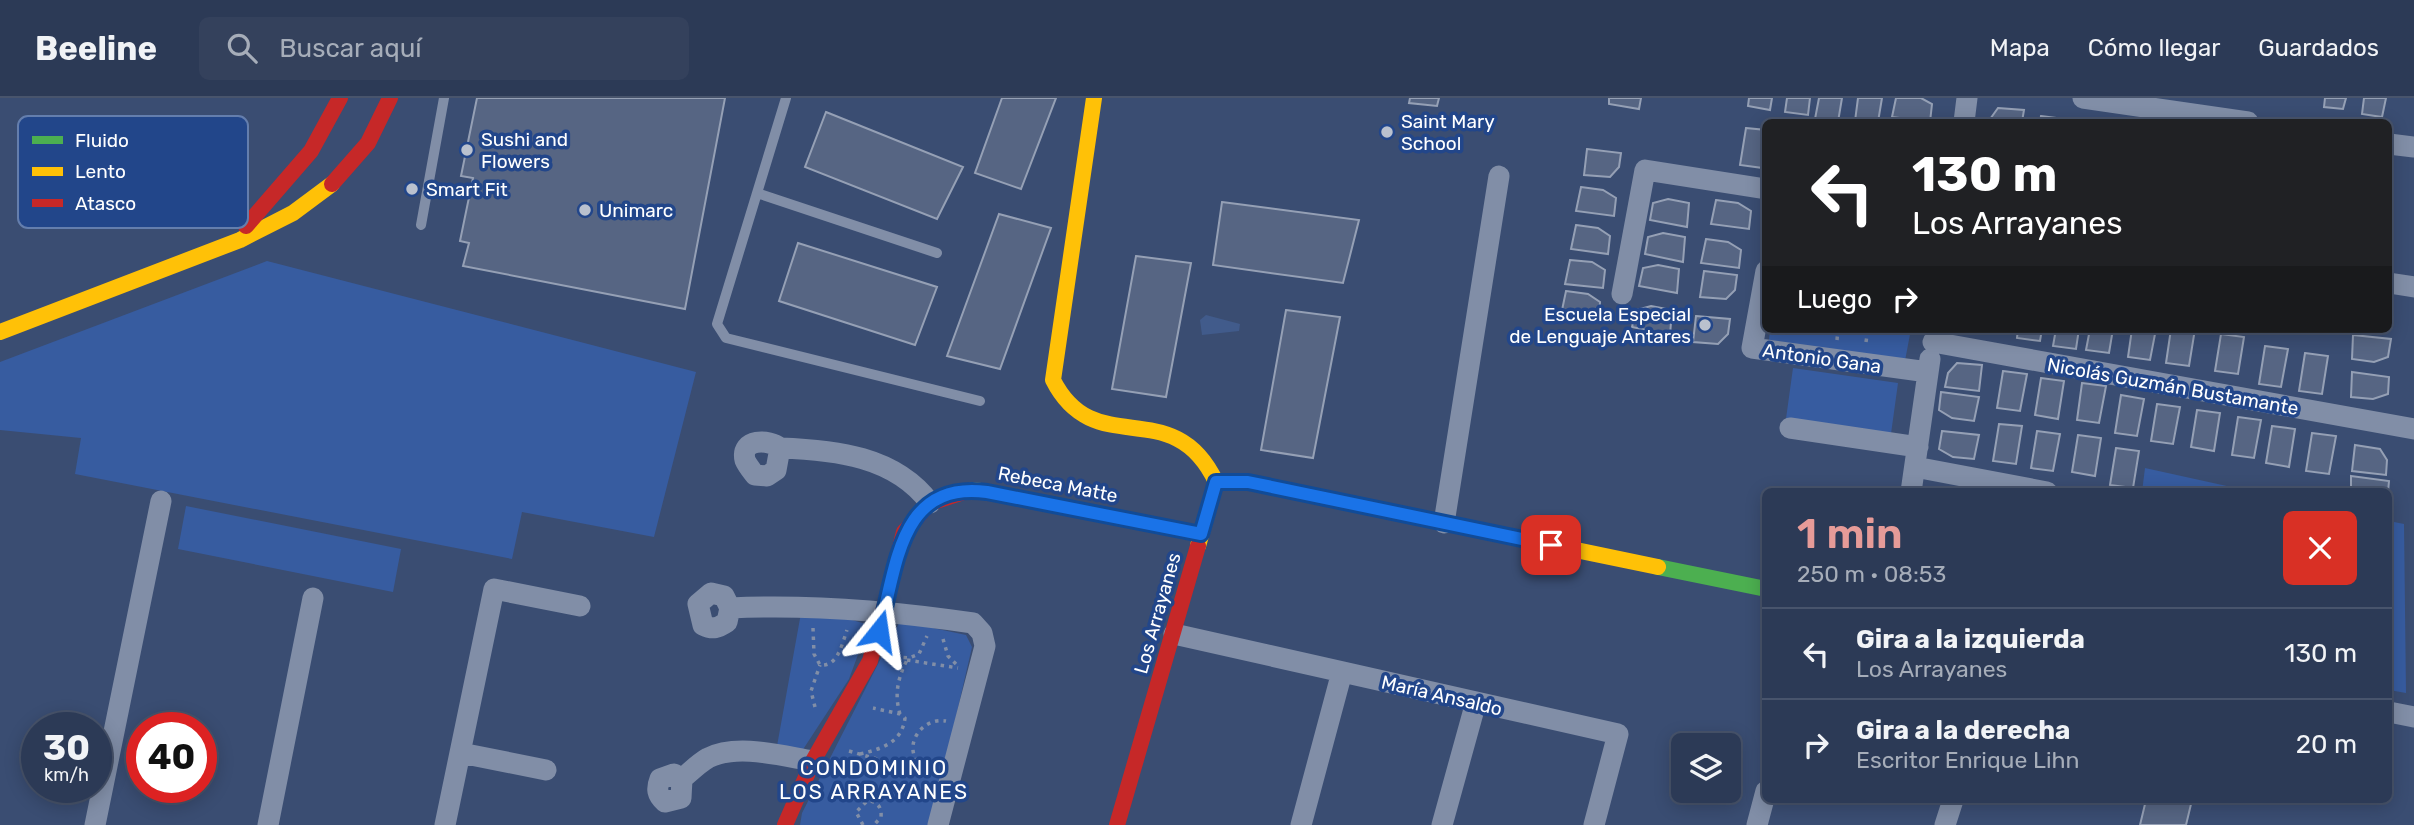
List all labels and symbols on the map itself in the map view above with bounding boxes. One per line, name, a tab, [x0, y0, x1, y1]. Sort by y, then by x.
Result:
place label: Saint Mary School	[1401, 110, 1495, 155]
legend	[18, 116, 248, 228]
marker: Saint Mary School	[1379, 124, 1395, 140]
place label: Sushi and Flowers	[481, 128, 568, 173]
text: Fluido	[75, 129, 129, 152]
marker: Sushi and Flowers	[459, 142, 475, 158]
text: Lento	[75, 160, 126, 183]
place label: Smart Fit	[426, 178, 508, 201]
marker: Smart Fit	[404, 181, 420, 197]
text: Atasco	[75, 192, 136, 215]
place label: Unimarc	[599, 199, 673, 222]
marker: Unimarc	[577, 202, 593, 218]
place label: Escuela Especial de Lenguaje Antares	[1509, 303, 1691, 348]
marker: Escuela Especial de Lenguaje Antares	[1697, 317, 1713, 333]
street label: Antonio Gana	[1761, 339, 1883, 378]
street label: Nicolás Guzmán Bustamante	[2045, 353, 2300, 420]
street label: Rebeca Matte	[996, 462, 1120, 507]
pin	[1521, 515, 1581, 575]
street label: Los Arrayanes	[1129, 550, 1186, 676]
position arrow	[842, 594, 916, 668]
street label: María Ansaldo	[1379, 670, 1505, 721]
speed limit sign: 40	[126, 712, 217, 803]
district label: CONDOMINIO LOS ARRAYANES	[779, 755, 969, 804]

